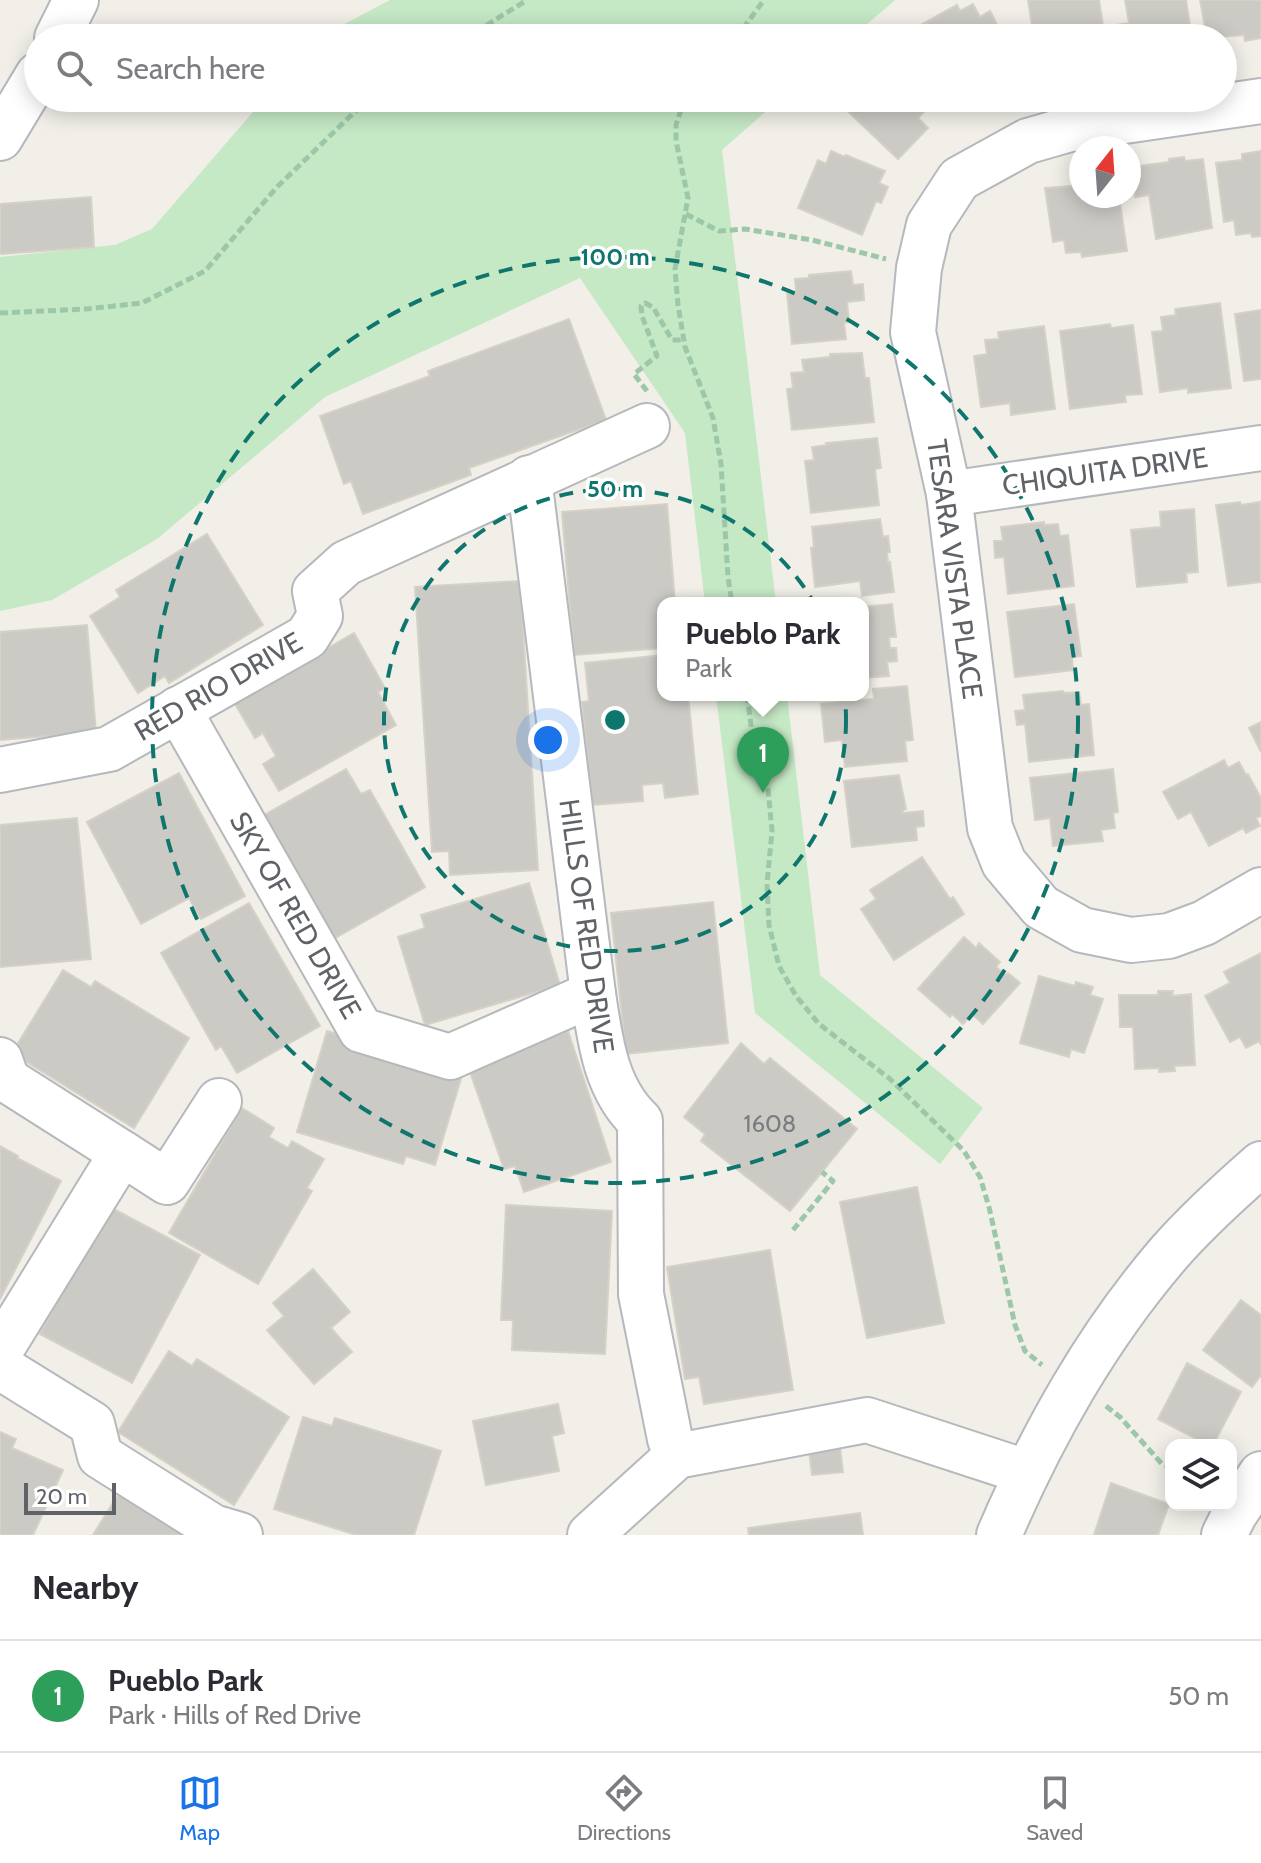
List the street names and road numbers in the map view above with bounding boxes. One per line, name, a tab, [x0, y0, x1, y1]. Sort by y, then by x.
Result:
street label: TESARA VISTA PLACE	[920, 437, 990, 701]
street label: CHIQUITA DRIVE	[1000, 440, 1210, 502]
street label: RED RIO DRIVE	[128, 624, 308, 748]
street label: HILLS OF RED DRIVE	[552, 797, 622, 1055]
street label: SKY OF RED DRIVE	[223, 806, 369, 1024]

